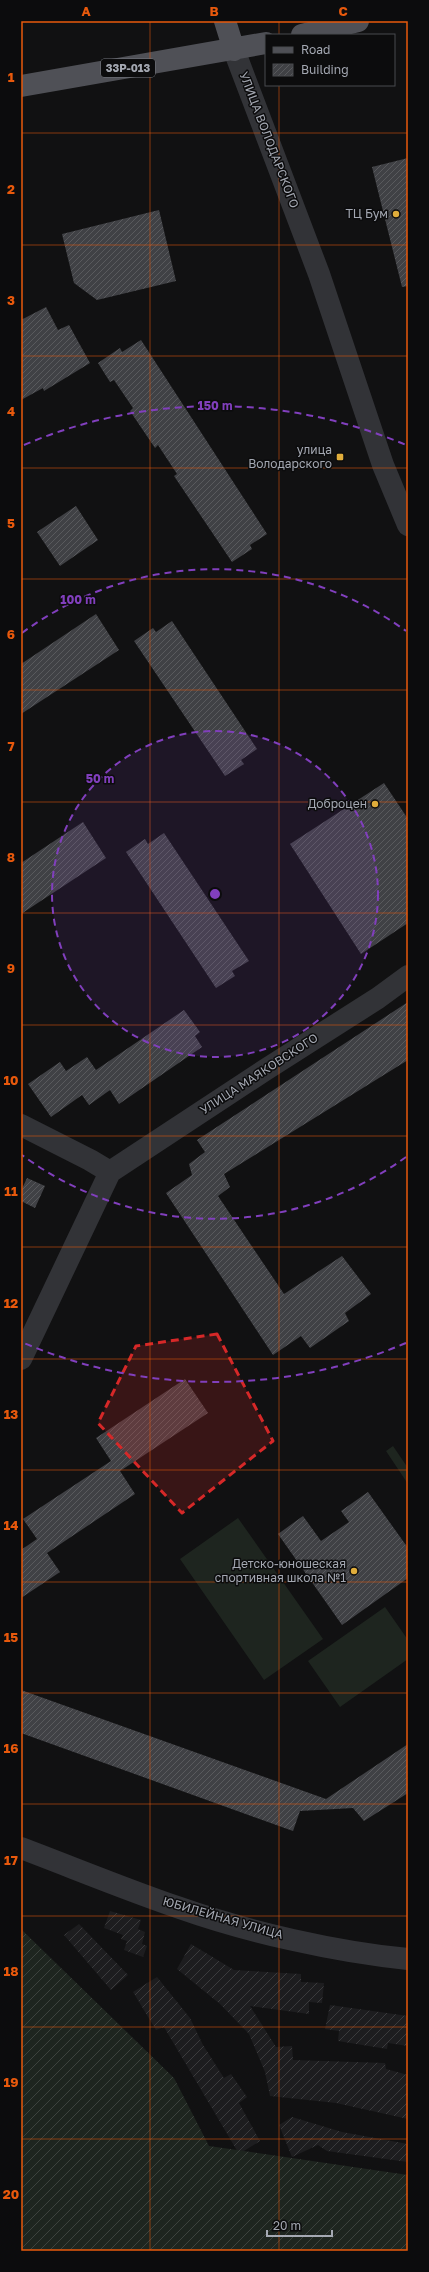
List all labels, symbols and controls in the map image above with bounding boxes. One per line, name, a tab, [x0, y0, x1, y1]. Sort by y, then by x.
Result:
text: A	[81, 3, 91, 19]
text: B	[209, 3, 219, 19]
text: C	[338, 3, 348, 19]
legend	[265, 34, 395, 86]
text: Road	[301, 42, 330, 57]
road number: 33Р-013	[101, 59, 155, 77]
text: Building	[301, 62, 349, 77]
text: 1	[8, 69, 15, 85]
street label: УЛИЦА ВОЛОДАРСКОГО	[236, 69, 303, 210]
text: 2	[7, 181, 15, 197]
place label: ТЦ Бум	[345, 206, 388, 221]
marker: ТЦ Бум	[391, 209, 401, 219]
text: 3	[7, 292, 15, 308]
text: 150 m	[198, 398, 232, 413]
text: 4	[7, 403, 15, 419]
place label: улица Володарского	[248, 442, 332, 471]
marker: улица Володарского	[335, 452, 345, 462]
text: 5	[7, 515, 15, 531]
text: 100 m	[60, 592, 96, 607]
text: 6	[7, 626, 15, 642]
text: 7	[7, 738, 15, 754]
text: 50 m	[86, 771, 114, 786]
place label: Доброцен	[308, 796, 367, 811]
marker: Доброцен	[370, 799, 380, 809]
text: 8	[7, 849, 15, 865]
centre of rings	[208, 887, 222, 901]
text: 9	[7, 960, 15, 976]
street label: УЛИЦА МАЯКОВСКОГО	[197, 1030, 321, 1117]
text: 10	[3, 1072, 19, 1088]
text: 11	[4, 1183, 18, 1199]
text: 12	[4, 1295, 18, 1311]
text: 13	[4, 1406, 18, 1422]
text: 14	[4, 1517, 18, 1533]
place label: Детско-юношеская спортивная школа №1	[215, 1556, 346, 1585]
marker: Детско-юношеская спортивная школа №1	[349, 1566, 359, 1576]
text: 15	[4, 1629, 18, 1645]
text: 16	[4, 1740, 18, 1756]
text: 17	[4, 1852, 18, 1868]
street label: ЮБИЛЕЙНАЯ УЛИЦА	[161, 1893, 285, 1942]
text: 18	[3, 1963, 19, 1979]
text: 19	[4, 2074, 18, 2090]
text: 20	[3, 2186, 19, 2202]
scale bar	[267, 2212, 332, 2238]
text: 20 m	[273, 2218, 301, 2233]

